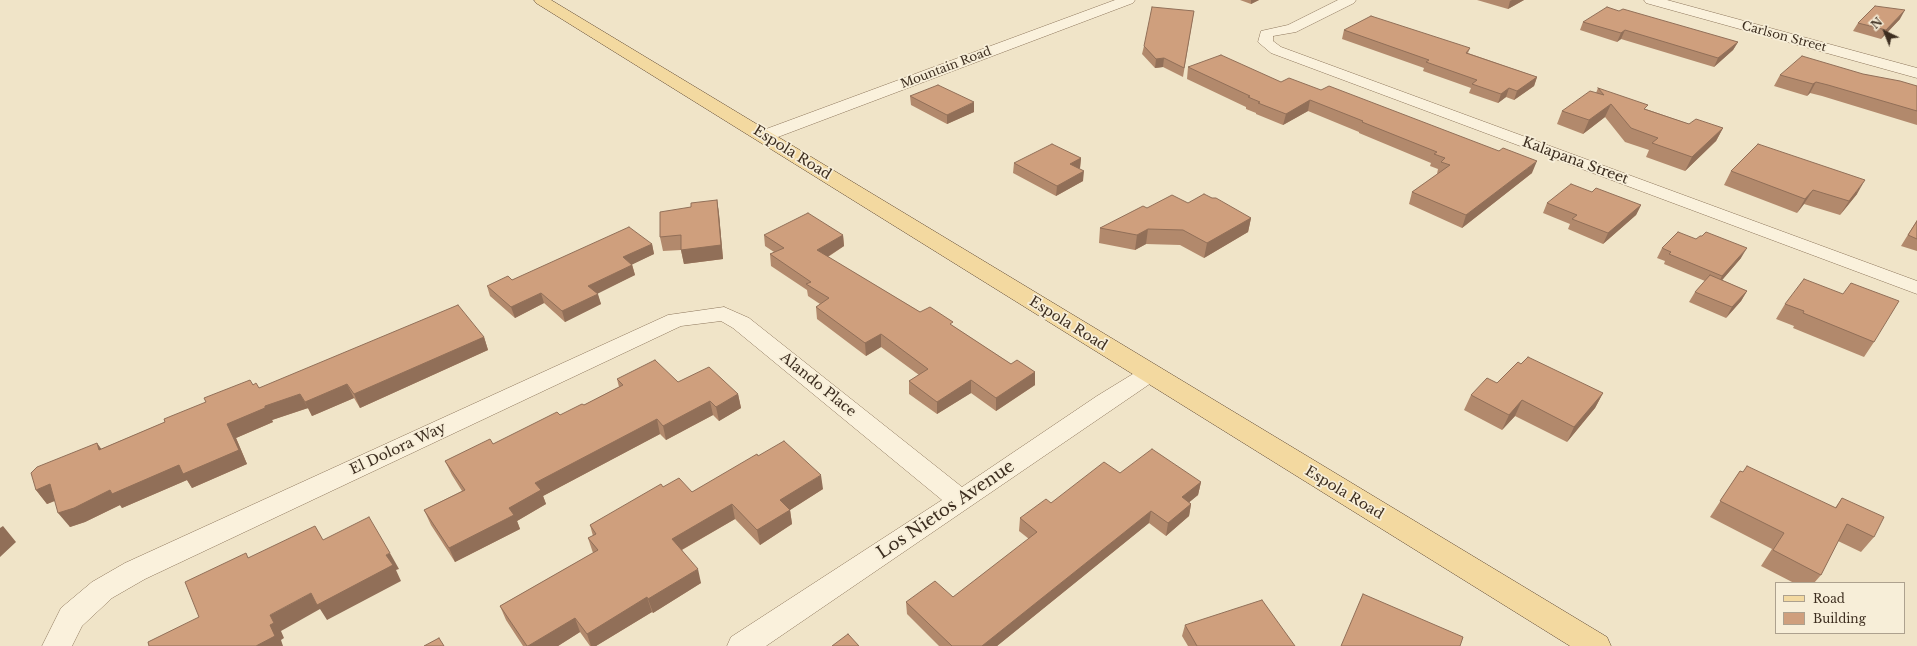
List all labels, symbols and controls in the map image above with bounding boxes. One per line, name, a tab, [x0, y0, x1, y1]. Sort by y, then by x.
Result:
north arrow	[1865, 12, 1905, 52]
text: N	[1868, 15, 1885, 32]
street label: Carlson Street	[1740, 19, 1828, 55]
street label: Mountain Road	[899, 44, 993, 92]
street label: Espola Road	[750, 122, 834, 184]
street label: Kalapana Street	[1520, 134, 1630, 188]
street label: Espola Road	[1026, 293, 1110, 355]
street label: Alando Place	[777, 349, 859, 421]
street label: El Dolora Way	[347, 419, 449, 479]
street label: Los Nietos Avenue	[873, 456, 1019, 564]
street label: Espola Road	[1302, 463, 1386, 523]
legend	[1775, 582, 1905, 634]
text: Road	[1813, 591, 1845, 606]
text: Building	[1813, 611, 1866, 626]

